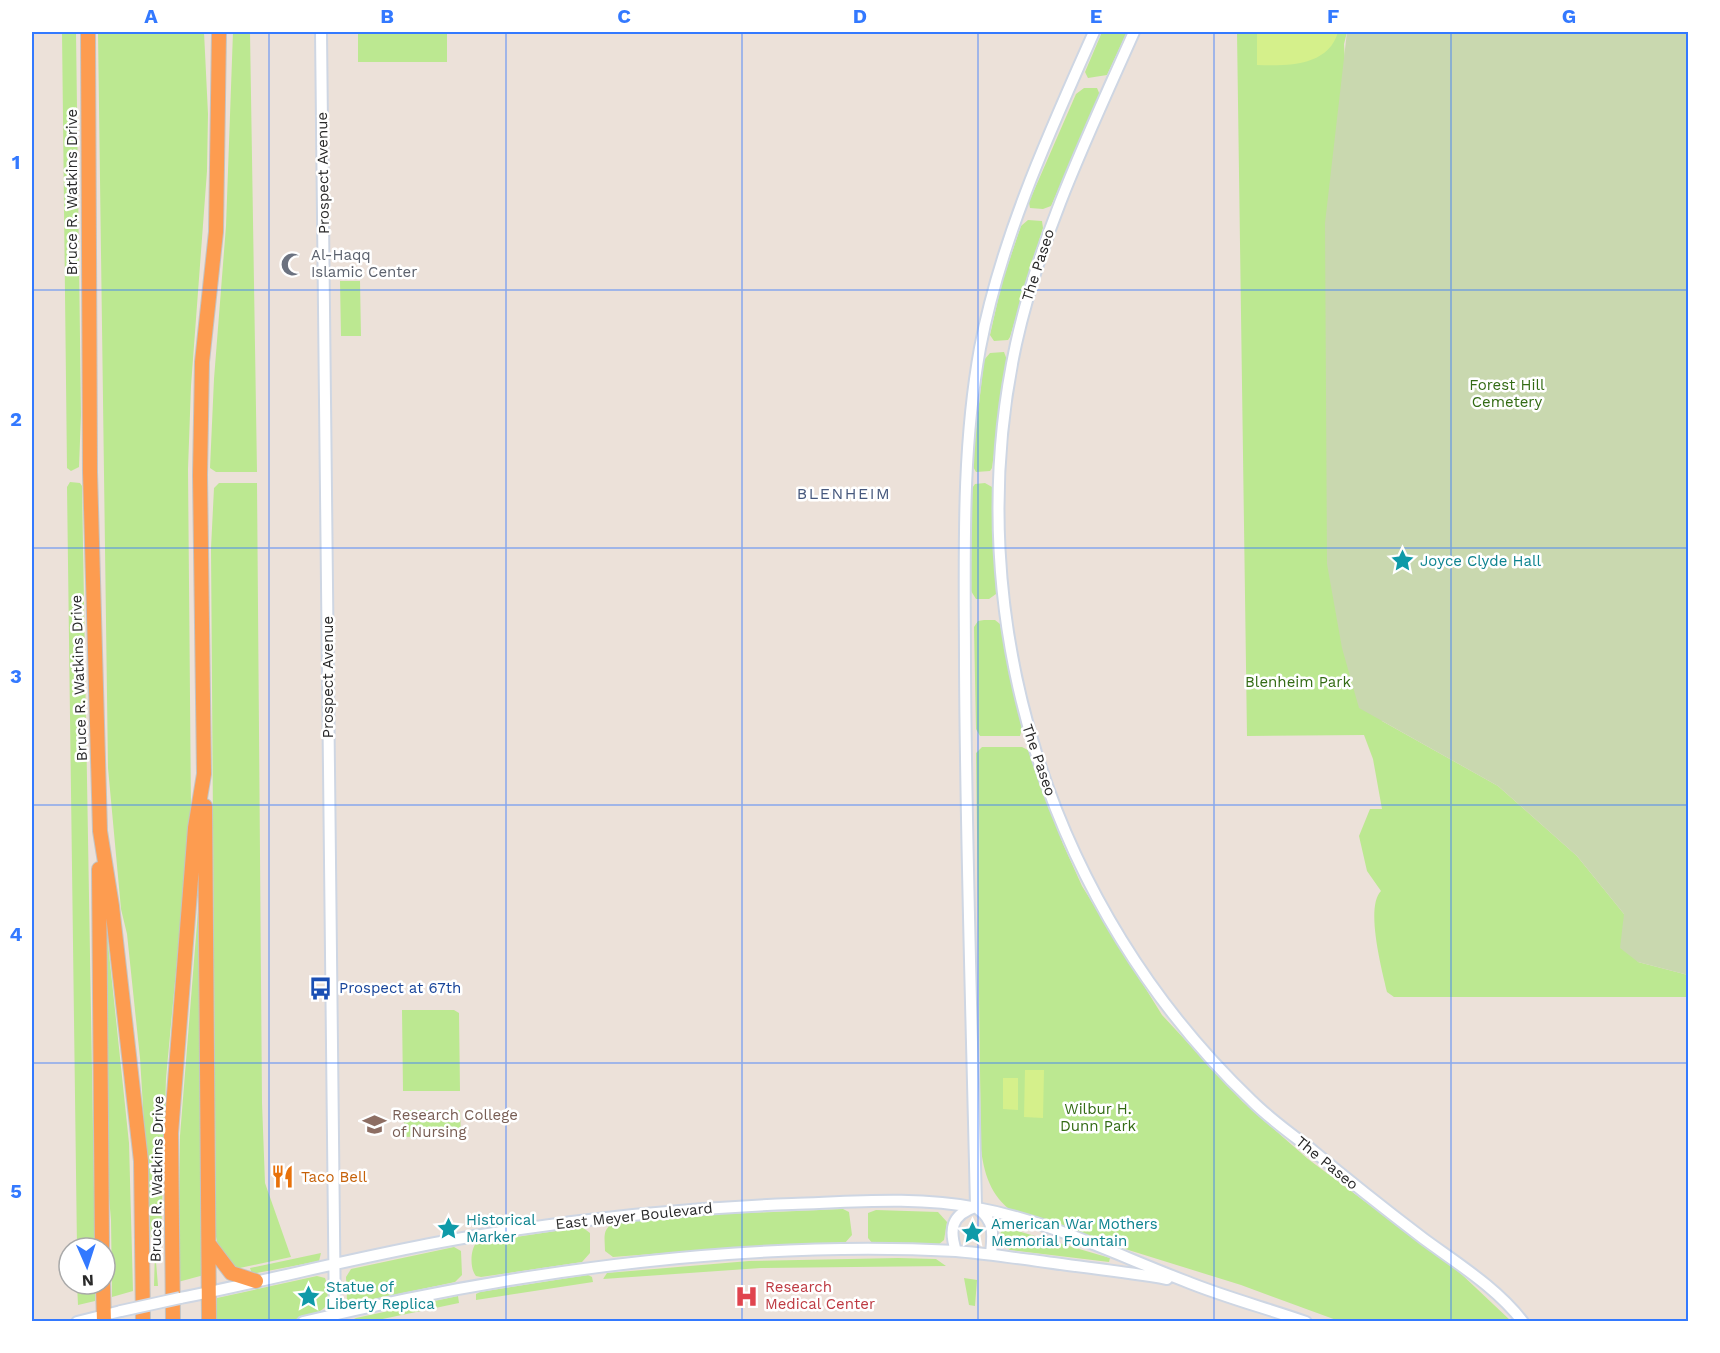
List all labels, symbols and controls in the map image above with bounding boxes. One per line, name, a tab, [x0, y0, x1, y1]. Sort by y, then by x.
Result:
text: A	[144, 4, 158, 28]
text: B	[380, 4, 394, 28]
text: C	[617, 4, 631, 28]
text: D	[853, 4, 867, 28]
text: E	[1090, 4, 1102, 28]
text: F	[1327, 4, 1339, 28]
text: G	[1562, 4, 1576, 28]
street label: Bruce R. Watkins Drive	[63, 109, 81, 275]
street label: Prospect Avenue	[313, 112, 333, 234]
text: 1	[12, 150, 20, 174]
street label: The Paseo	[1018, 227, 1058, 303]
place label: Al-Haqq Islamic Center	[311, 246, 417, 281]
mosque icon: Al-Haqq Islamic Center	[280, 251, 306, 277]
park label: Forest Hill Cemetery	[1469, 376, 1545, 411]
text: 2	[10, 407, 22, 431]
district label: BLENHEIM	[797, 484, 891, 503]
place icon: Joyce Clyde Hall	[1389, 548, 1415, 574]
place label: Joyce Clyde Hall	[1420, 552, 1541, 570]
street label: Bruce R. Watkins Drive	[67, 595, 91, 761]
street label: Prospect Avenue	[319, 616, 337, 738]
text: 3	[10, 664, 22, 688]
park label: Blenheim Park	[1245, 673, 1351, 691]
street label: The Paseo	[1018, 722, 1060, 798]
text: 4	[10, 922, 23, 946]
bus stop icon: Prospect at 67th	[308, 975, 334, 1001]
place label: Prospect at 67th	[339, 979, 461, 997]
street label: Bruce R. Watkins Drive	[147, 1096, 167, 1262]
park label: Wilbur H. Dunn Park	[1060, 1100, 1136, 1135]
place label: Research College of Nursing	[392, 1106, 518, 1141]
school or university icon: Research College of Nursing	[361, 1111, 387, 1137]
street label: The Paseo	[1292, 1132, 1362, 1194]
restaurant icon: Taco Bell	[270, 1164, 296, 1190]
place label: Taco Bell	[301, 1168, 368, 1186]
text: 5	[10, 1179, 22, 1203]
street label: East Meyer Boulevard	[554, 1199, 714, 1233]
place label: Historical Marker	[466, 1211, 536, 1246]
place label: American War Mothers Memorial Fountain	[991, 1215, 1158, 1250]
place icon: Historical Marker	[435, 1216, 461, 1242]
place icon: American War Mothers Memorial Fountain	[960, 1220, 986, 1246]
north arrow	[57, 1236, 117, 1296]
text: N	[81, 1271, 94, 1290]
place label: Statue of Liberty Replica	[326, 1278, 435, 1313]
place label: Research Medical Center	[765, 1278, 875, 1313]
place icon: Statue of Liberty Replica	[295, 1283, 321, 1309]
hospital icon: Research Medical Center	[734, 1283, 760, 1309]

